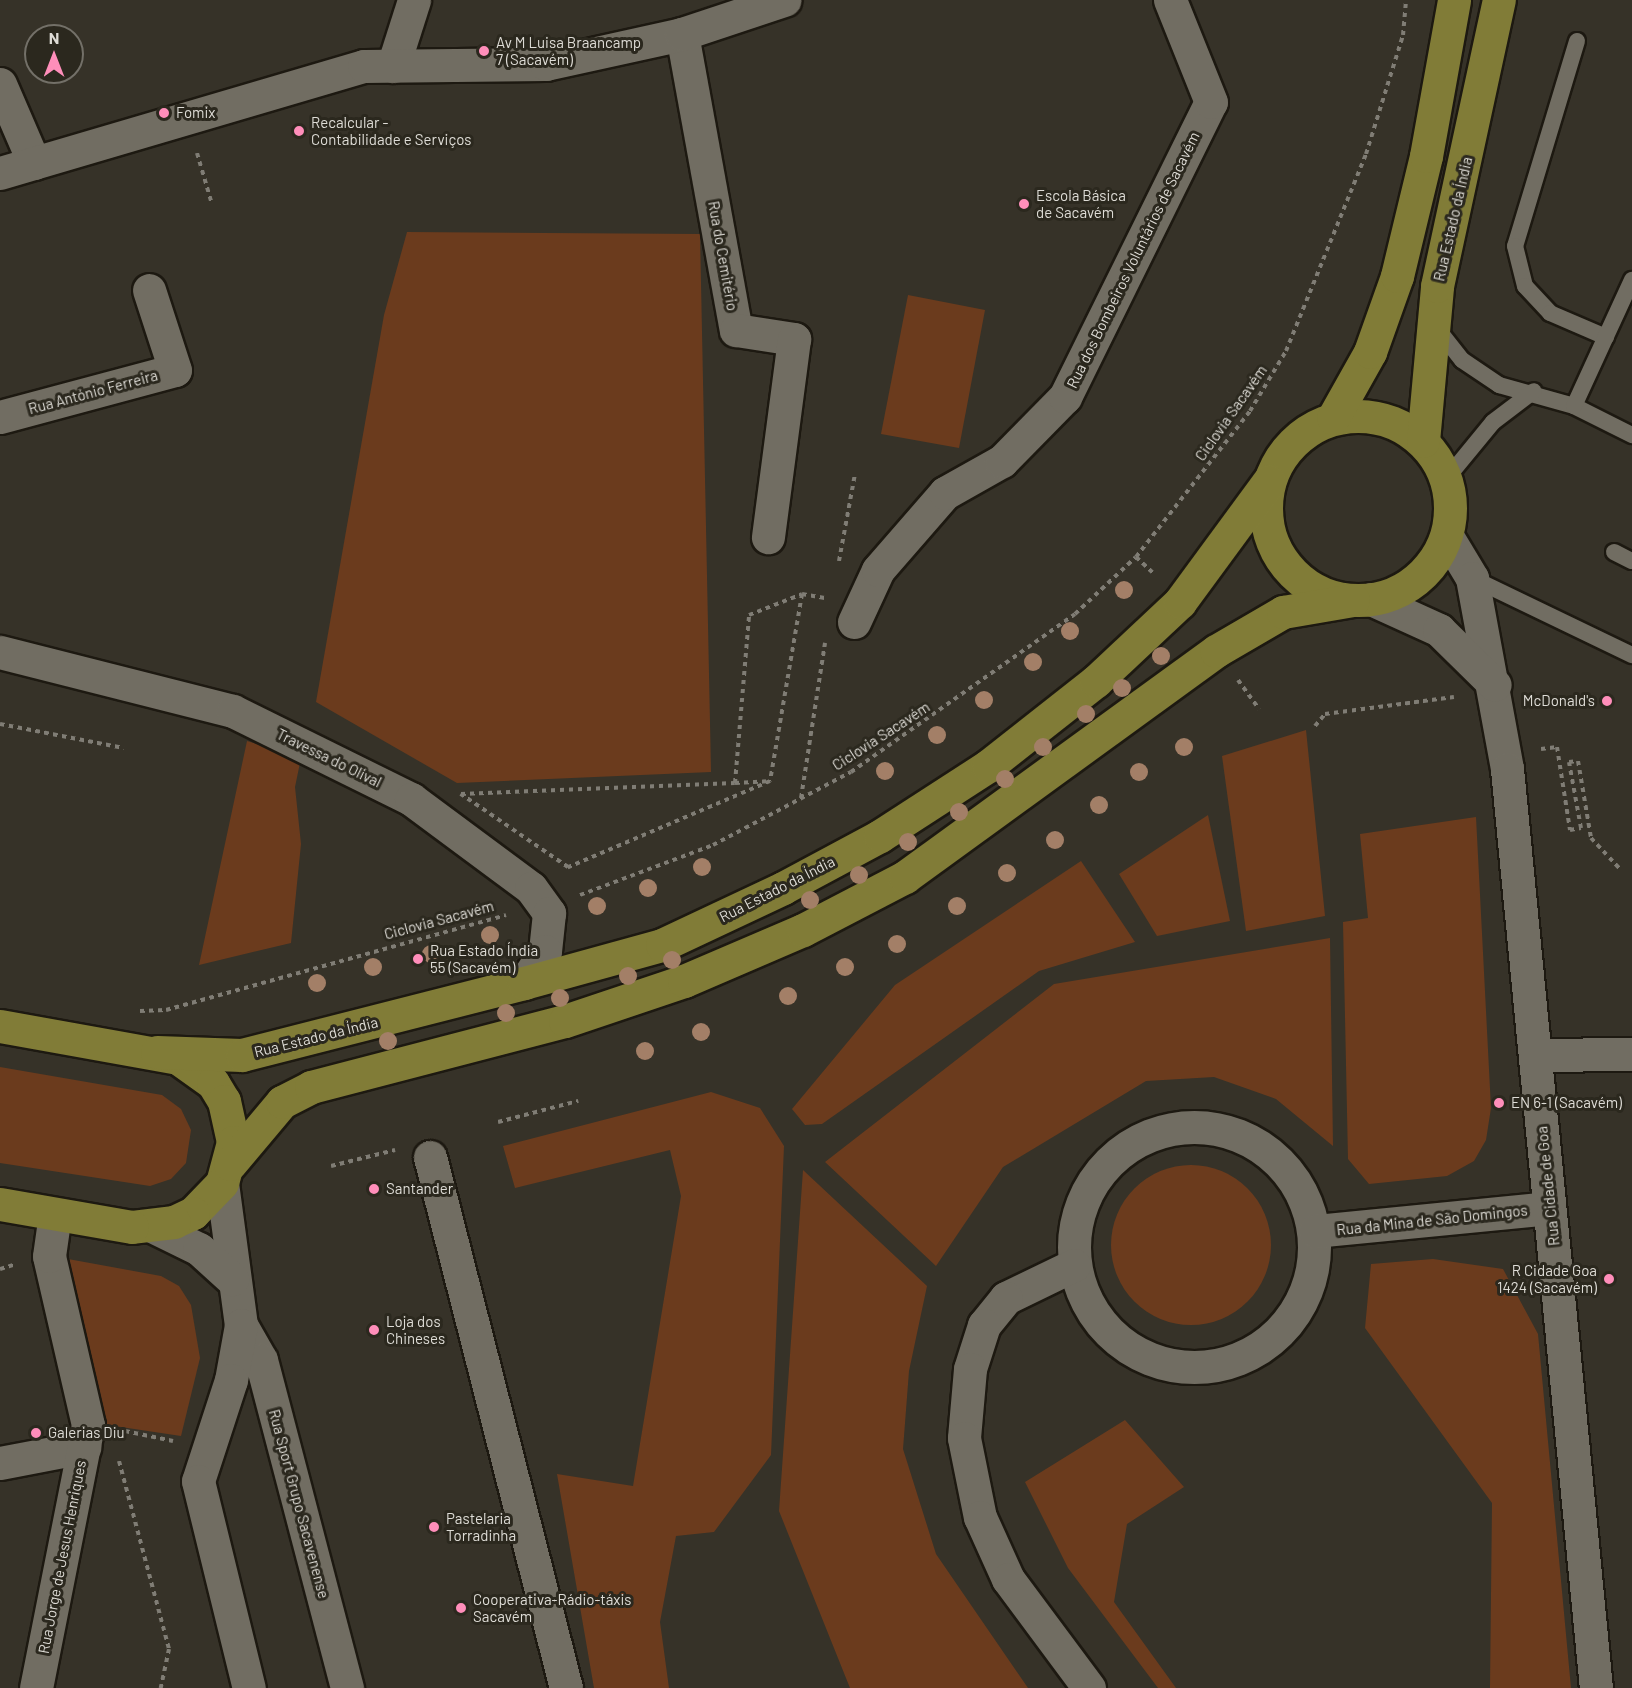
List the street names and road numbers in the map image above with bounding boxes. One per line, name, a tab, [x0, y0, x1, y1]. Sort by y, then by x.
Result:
street label: Rua dos Bombeiros Voluntários de Sacavém	[1063, 129, 1203, 391]
street label: Rua Estado da Índia	[1430, 155, 1476, 283]
street label: Rua do Cemitério	[704, 200, 742, 312]
street label: Ciclovia Sacavém	[1191, 362, 1271, 464]
street label: Rua António Ferreira	[26, 366, 160, 418]
street label: Ciclovia Sacavém	[829, 698, 933, 774]
street label: Travessa do Olival	[274, 725, 384, 791]
street label: Rua Estado da Índia	[716, 852, 838, 926]
street label: Ciclovia Sacavém	[382, 897, 496, 943]
street label: Rua Estado da Índia	[252, 1013, 380, 1061]
street label: Rua Cidade de Goa	[1533, 1125, 1563, 1247]
street label: Rua da Mina de São Domingos	[1336, 1201, 1528, 1239]
street label: Rua Sport Grupo Sacavenense	[265, 1407, 333, 1601]
street label: Rua Jorge de Jesus Henriques	[34, 1459, 90, 1655]

